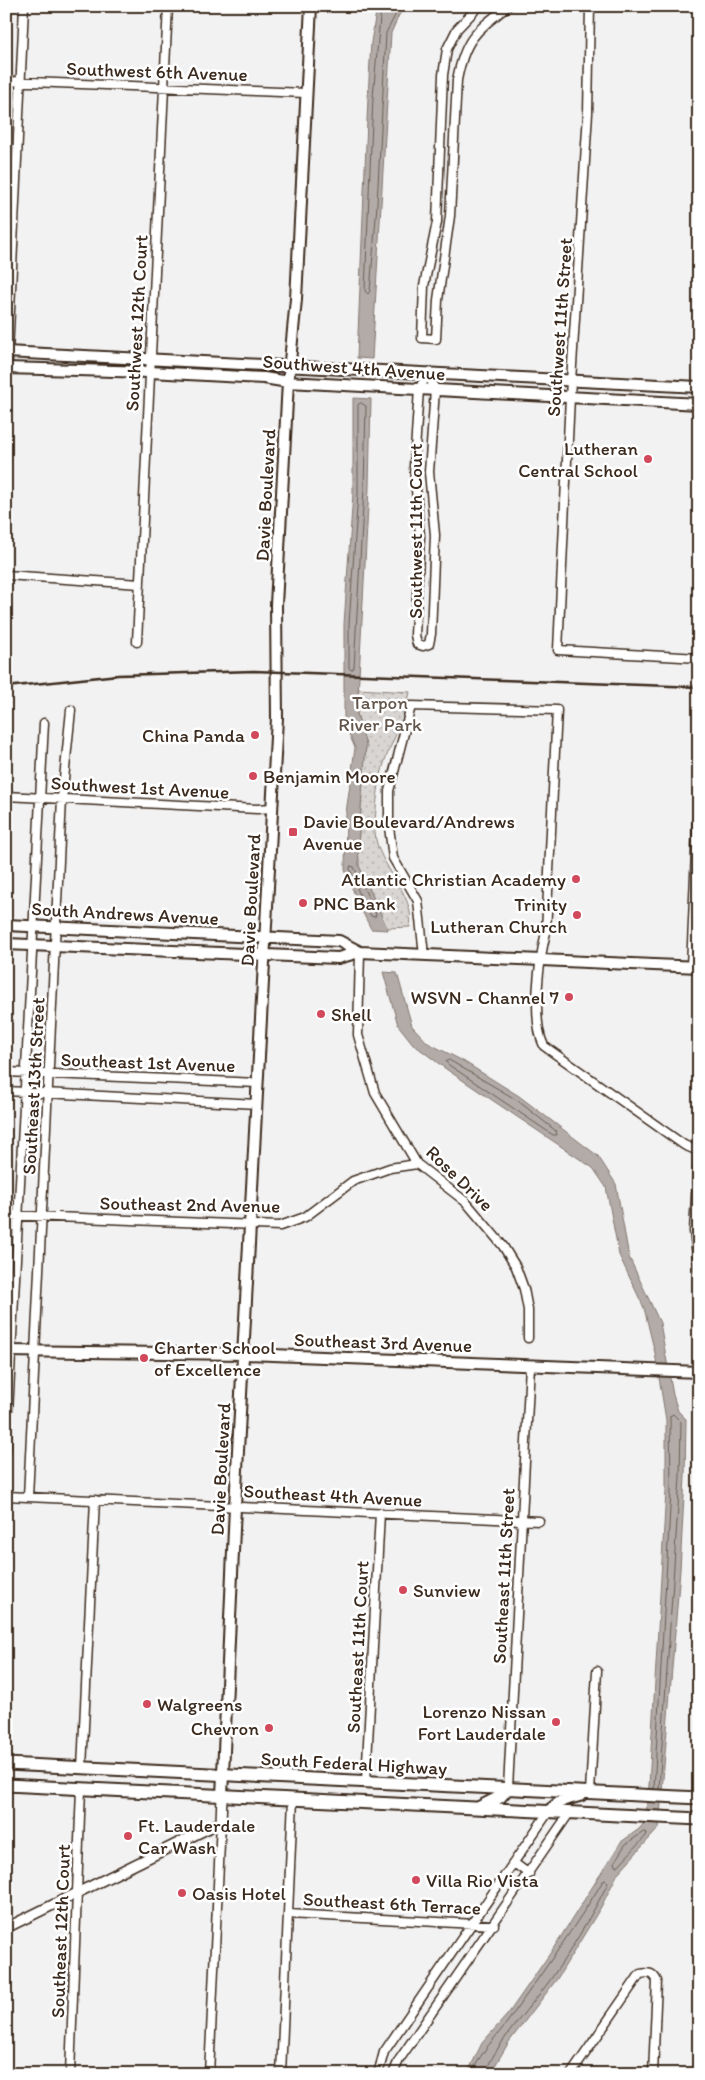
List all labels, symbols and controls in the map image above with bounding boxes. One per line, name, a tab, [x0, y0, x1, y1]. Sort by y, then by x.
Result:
street label: Southwest 6th Avenue	[66, 57, 248, 86]
street label: Southwest 12th Court	[120, 234, 153, 412]
street label: Southwest 11th Street	[542, 237, 577, 417]
street label: Southwest 4th Avenue	[262, 350, 446, 385]
street label: Davie Boulevard	[251, 428, 280, 562]
place label: Lutheran Central School	[518, 437, 639, 482]
street label: Southwest 11th Court	[404, 443, 427, 619]
marker: Lutheran Central School	[642, 453, 654, 465]
park label: Tarpon River Park	[338, 691, 422, 736]
place label: China Panda	[142, 724, 245, 747]
marker: China Panda	[249, 729, 261, 741]
place label: Benjamin Moore	[263, 765, 396, 788]
marker: Benjamin Moore	[247, 770, 259, 782]
street label: Southwest 1st Avenue	[50, 771, 230, 804]
place label: Davie Boulevard/Andrews Avenue	[303, 810, 515, 855]
marker: Davie Boulevard/Andrews Avenue	[287, 826, 299, 838]
street label: Davie Boulevard	[236, 833, 265, 967]
place label: Atlantic Christian Academy	[341, 868, 566, 891]
marker: Atlantic Christian Academy	[570, 873, 582, 885]
place label: PNC Bank	[313, 892, 396, 915]
place label: Trinity Lutheran Church	[430, 893, 567, 938]
street label: South Andrews Avenue	[31, 897, 219, 930]
marker: PNC Bank	[297, 897, 309, 909]
marker: Trinity Lutheran Church	[571, 909, 583, 921]
place label: WSVN - Channel 7	[411, 986, 559, 1009]
marker: WSVN - Channel 7	[563, 991, 575, 1003]
street label: Southeast 13th Street	[17, 997, 50, 1175]
place label: Shell	[331, 1003, 372, 1026]
marker: Shell	[315, 1008, 327, 1020]
street label: Southeast 1st Avenue	[60, 1048, 236, 1077]
street label: Rose Drive	[421, 1141, 498, 1216]
street label: Southeast 2nd Avenue	[99, 1191, 281, 1218]
street label: Southeast 3rd Avenue	[294, 1328, 472, 1357]
place label: Charter School of Excellence	[154, 1336, 276, 1381]
marker: Charter School of Excellence	[138, 1352, 150, 1364]
street label: Davie Boulevard	[206, 1402, 235, 1536]
street label: Southeast 4th Avenue	[243, 1479, 423, 1512]
street label: Southeast 11th Street	[487, 1488, 520, 1665]
street label: Southeast 11th Court	[341, 1560, 374, 1734]
place label: Sunview	[413, 1579, 481, 1602]
marker: Sunview	[397, 1584, 409, 1596]
place label: Walgreens	[157, 1693, 242, 1716]
marker: Walgreens	[141, 1698, 153, 1710]
place label: Lorenzo Nissan Fort Lauderdale	[418, 1700, 546, 1745]
marker: Lorenzo Nissan Fort Lauderdale	[550, 1716, 562, 1728]
place label: Chevron	[191, 1717, 259, 1740]
marker: Chevron	[263, 1722, 275, 1734]
street label: South Federal Highway	[260, 1747, 448, 1780]
place label: Ft. Lauderdale Car Wash	[138, 1814, 255, 1859]
marker: Ft. Lauderdale Car Wash	[122, 1830, 134, 1842]
street label: Southeast 12th Court	[46, 1844, 75, 2018]
place label: Villa Rio Vista	[426, 1869, 539, 1892]
marker: Villa Rio Vista	[410, 1874, 422, 1886]
place label: Oasis Hotel	[192, 1882, 287, 1905]
marker: Oasis Hotel	[176, 1887, 188, 1899]
street label: Southeast 6th Terrace	[302, 1887, 482, 1920]

